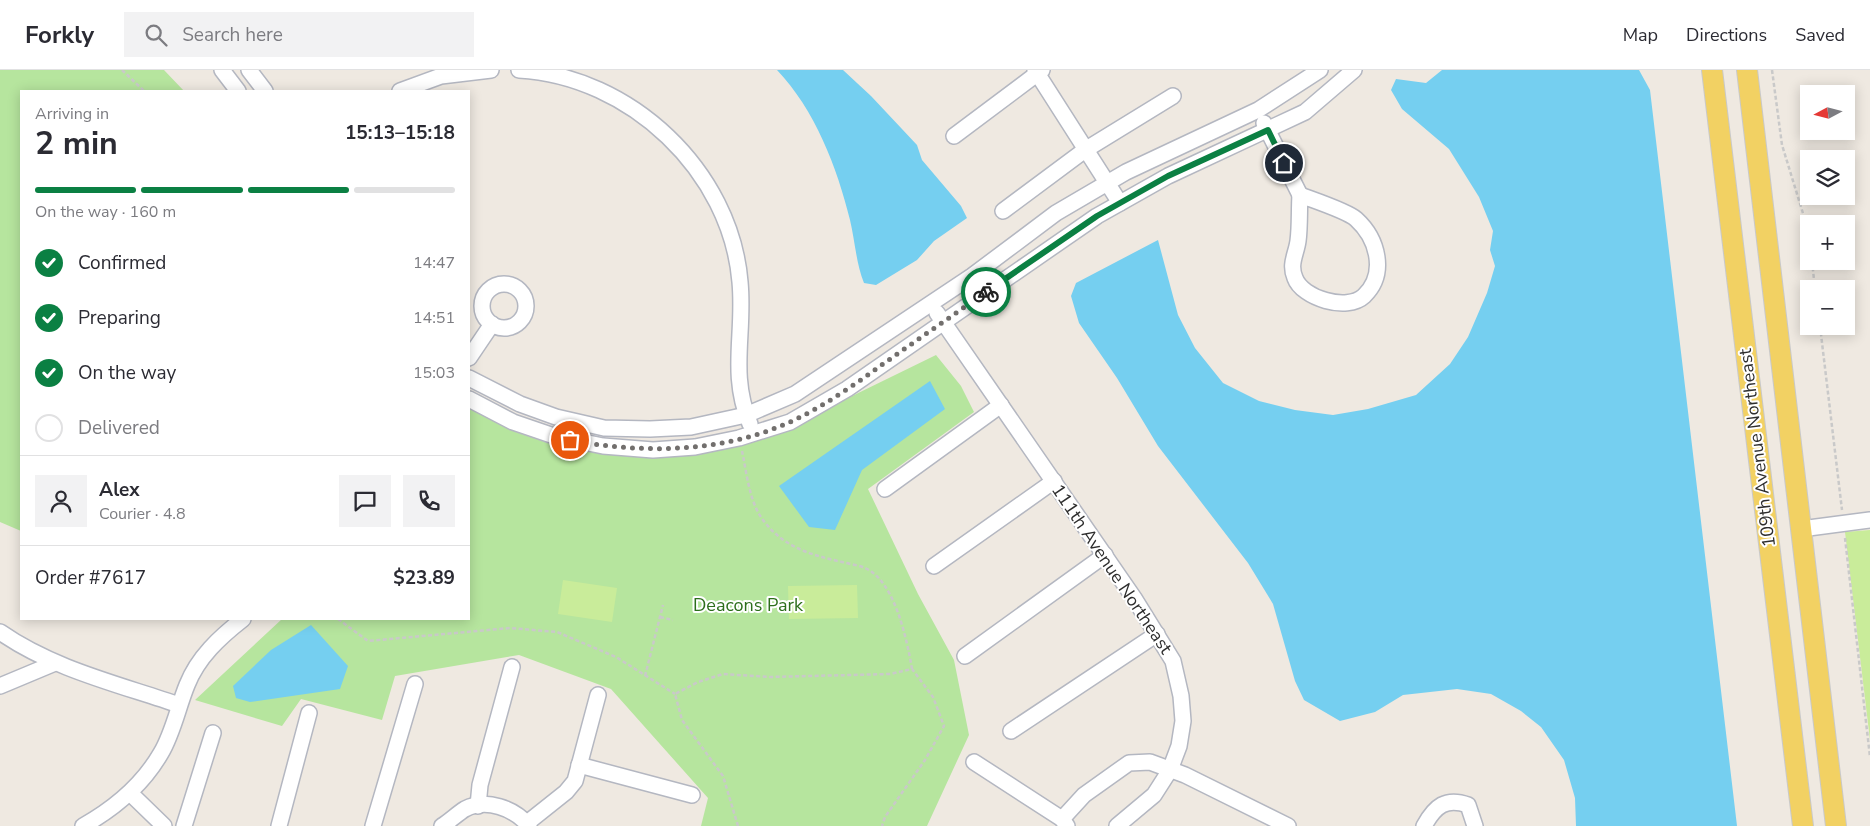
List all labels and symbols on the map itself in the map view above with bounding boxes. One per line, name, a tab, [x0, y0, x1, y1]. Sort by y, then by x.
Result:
north arrow	[1800, 85, 1855, 140]
pin	[1263, 142, 1305, 184]
courier	[961, 267, 1011, 317]
street label: 109th Avenue Northeast	[1733, 347, 1781, 549]
pin	[549, 419, 591, 461]
street label: 111th Avenue Northeast	[1046, 479, 1178, 659]
park label: Deacons Park	[693, 593, 804, 617]

